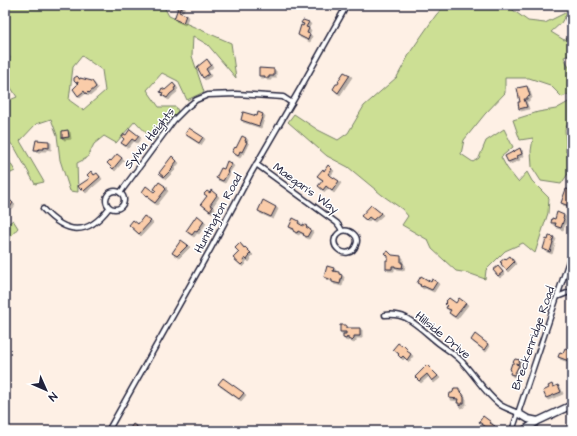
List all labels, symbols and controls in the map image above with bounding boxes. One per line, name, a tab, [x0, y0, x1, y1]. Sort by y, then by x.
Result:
street label: Sylvia Heights	[120, 104, 180, 173]
street label: Maegan's Way	[269, 159, 342, 219]
street label: Huntington Road	[190, 170, 248, 257]
street label: Breckenridge Road	[508, 284, 560, 393]
street label: Hillside Drive	[411, 308, 474, 363]
north arrow	[26, 370, 66, 410]
text: N	[45, 389, 60, 405]

